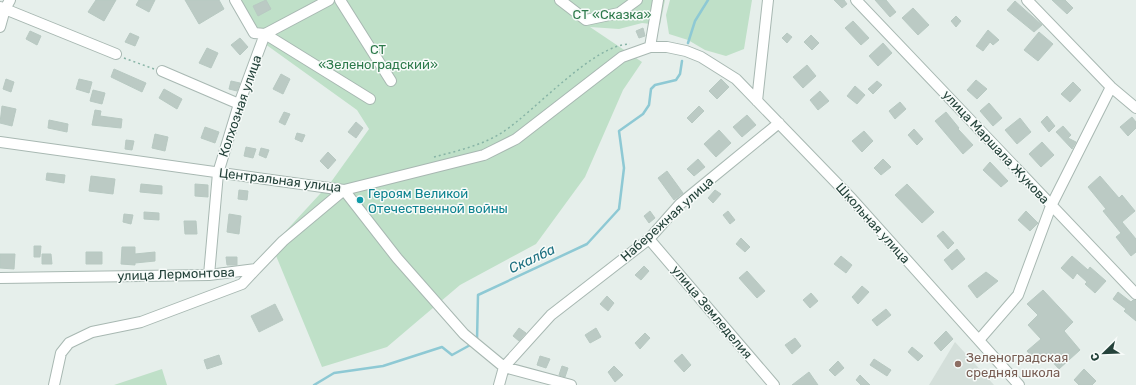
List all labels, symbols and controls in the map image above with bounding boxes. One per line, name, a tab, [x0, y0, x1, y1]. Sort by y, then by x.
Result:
park label: СТ «Сказка»	[573, 7, 651, 22]
park label: СТ «Зеленоградский»	[318, 42, 438, 72]
street label: Колхозная улица	[216, 53, 264, 159]
street label: улица Маршала Жукова	[939, 87, 1053, 207]
street label: Центральная улица	[218, 165, 342, 195]
street label: Набережная улица	[618, 173, 716, 265]
street label: Школьная улица	[833, 180, 913, 266]
place label: Героям Великой Отечественной войны	[368, 186, 508, 216]
marker: Героям Великой Отечественной войны	[355, 195, 365, 205]
water label: Скалба	[506, 241, 558, 277]
street label: улица Земледелия	[669, 262, 755, 362]
street label: улица Лермонтова	[117, 264, 235, 284]
north arrow	[1084, 333, 1124, 373]
place label: Зеленоградская средняя школа	[966, 350, 1068, 380]
text: С	[1088, 350, 1103, 363]
marker: Зеленоградская средняя школа	[953, 359, 963, 369]

